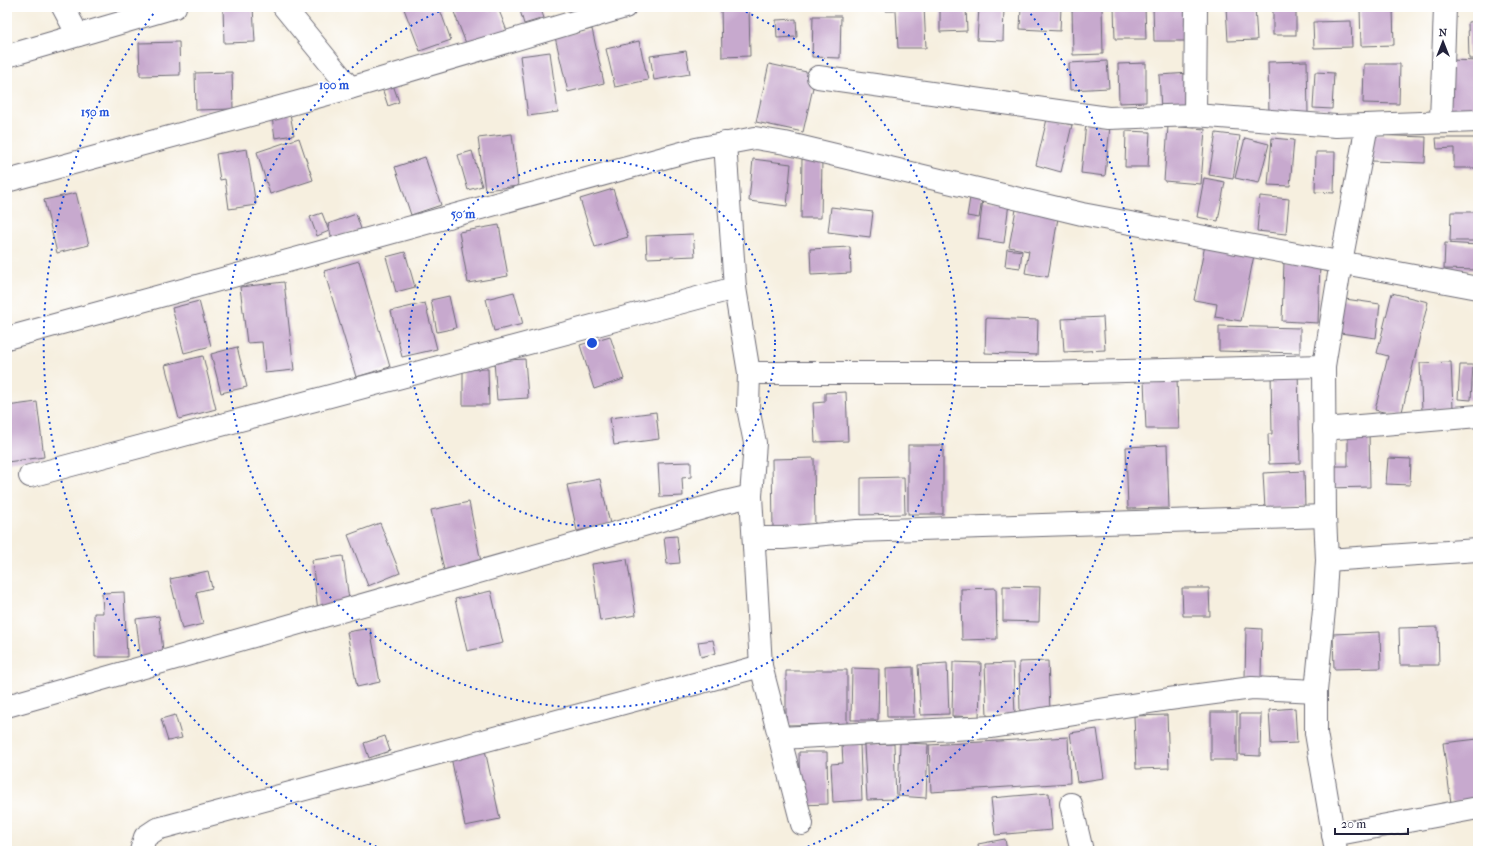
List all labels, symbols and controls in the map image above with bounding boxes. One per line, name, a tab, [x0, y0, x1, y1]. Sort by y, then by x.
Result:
north arrow	[1423, 22, 1463, 62]
text: N	[1439, 26, 1448, 39]
text: 100 m	[319, 78, 350, 92]
text: 150 m	[81, 105, 110, 119]
text: 50 m	[451, 207, 476, 221]
centre of rings	[585, 336, 599, 350]
scale bar	[1335, 810, 1408, 836]
text: 20 m	[1341, 817, 1366, 831]

